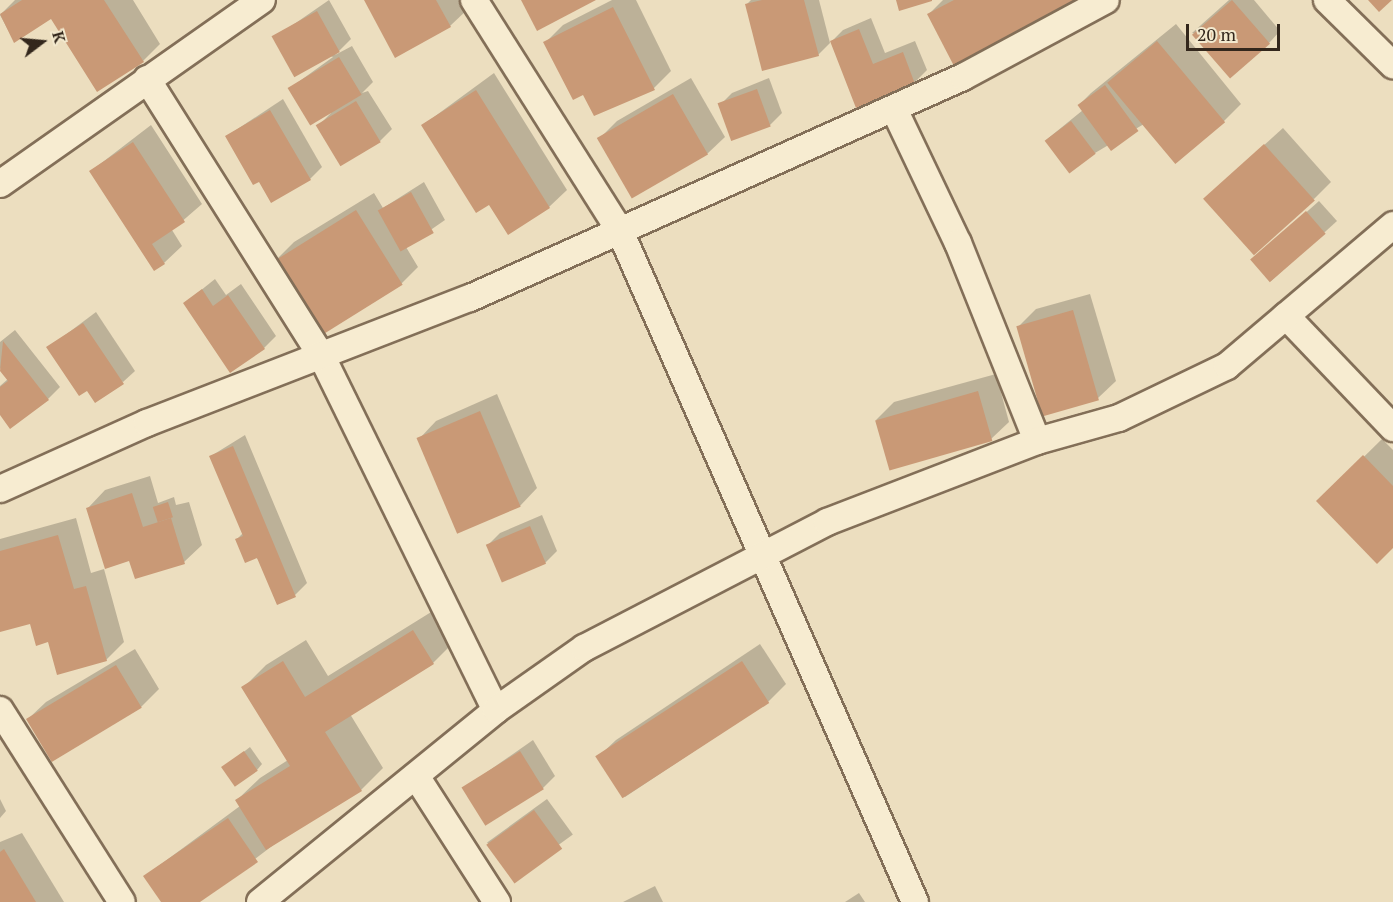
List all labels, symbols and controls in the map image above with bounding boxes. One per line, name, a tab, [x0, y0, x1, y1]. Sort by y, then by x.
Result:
north arrow	[12, 12, 72, 72]
scale bar	[1189, 12, 1284, 50]
text: 20 m	[1197, 22, 1236, 46]
text: K	[47, 29, 71, 46]

